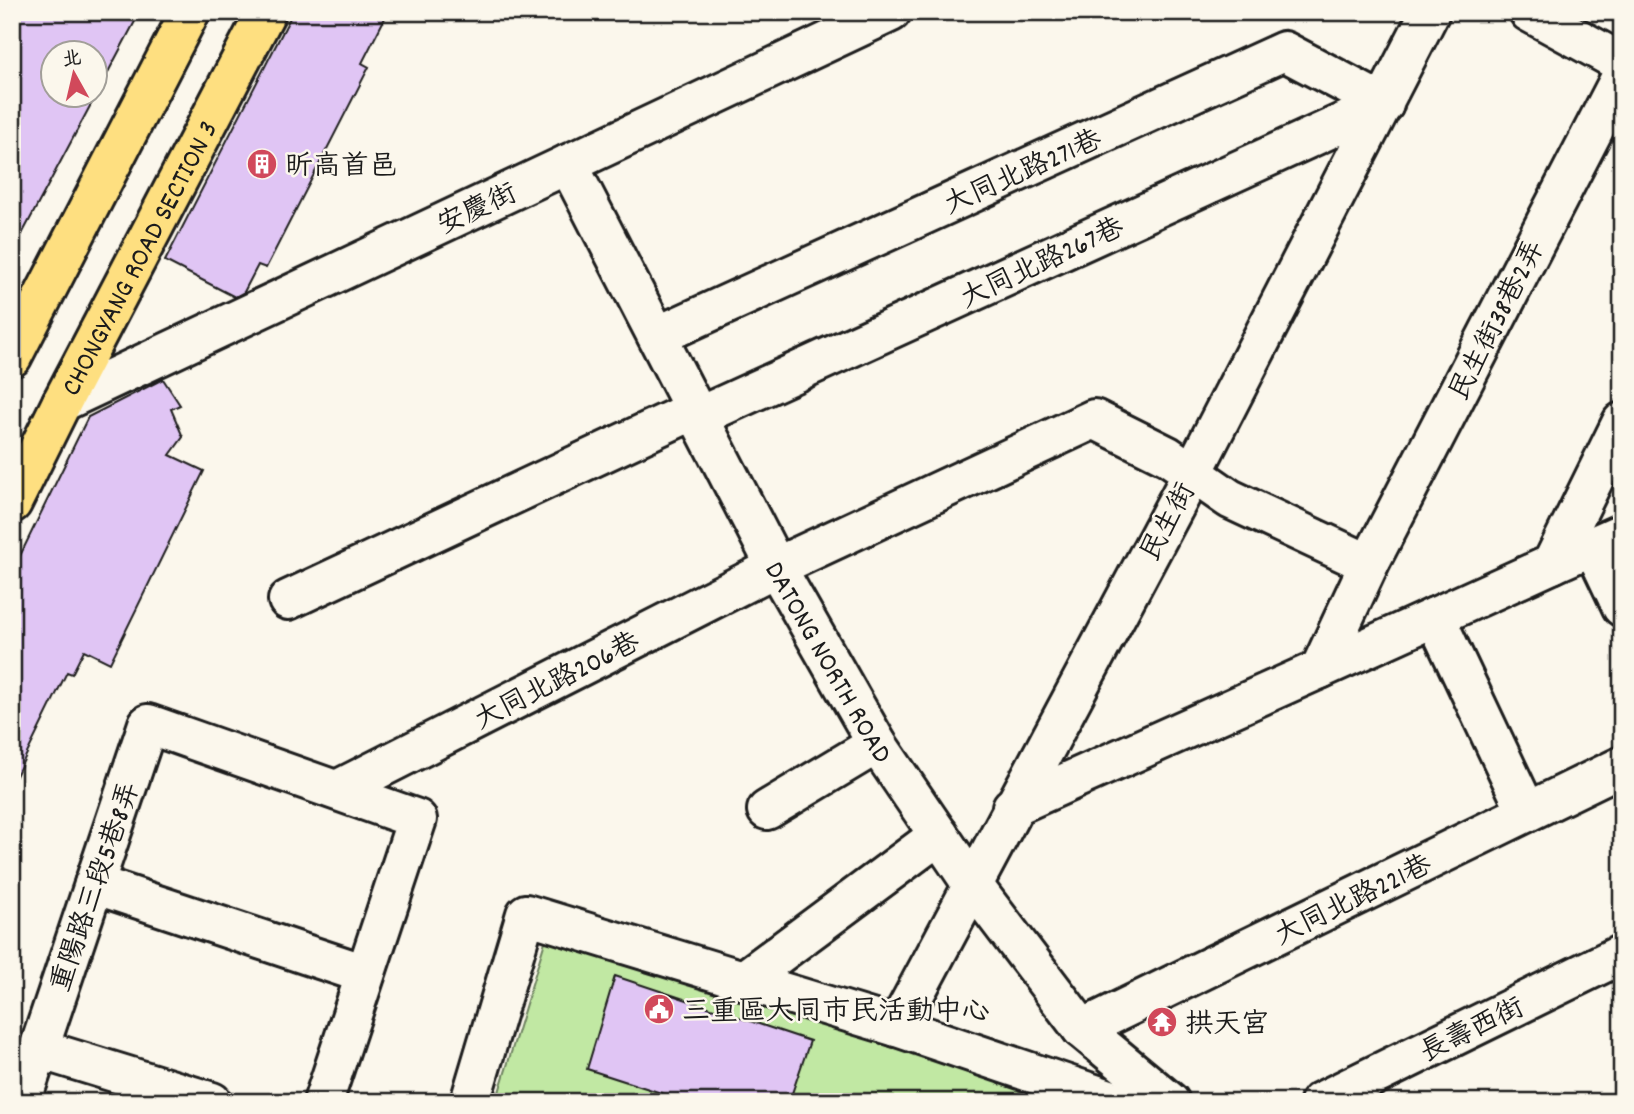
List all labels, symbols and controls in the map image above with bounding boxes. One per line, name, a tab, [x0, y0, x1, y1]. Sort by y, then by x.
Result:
north arrow	[38, 38, 108, 108]
text: 北	[61, 46, 83, 75]
street label: CHONGYANG ROAD SECTION 3	[54, 115, 231, 404]
street label: 大同北路271巷	[939, 122, 1110, 227]
building icon: 昕高首邑	[245, 147, 279, 181]
place label: 昕高首邑	[285, 149, 397, 189]
street label: 安慶街	[432, 176, 525, 247]
street label: 大同北路267巷	[955, 210, 1133, 321]
street label: 民生街38巷2弄	[1442, 234, 1557, 409]
street label: 民生街	[1133, 477, 1208, 570]
street label: DATONG NORTH ROAD	[752, 555, 899, 773]
street label: 大同北路206巷	[468, 624, 649, 742]
street label: 重陽路三段5巷8弄	[43, 777, 152, 998]
street label: 大同北路221巷	[1269, 847, 1441, 958]
street label: 長壽西街	[1414, 990, 1532, 1075]
public building icon: 三重區大同市民活動中心	[642, 992, 676, 1026]
place label: 三重區大同市民活動中心	[682, 994, 990, 1034]
temple icon: 拱天宮	[1145, 1005, 1179, 1039]
place label: 拱天宮	[1185, 1007, 1269, 1047]

